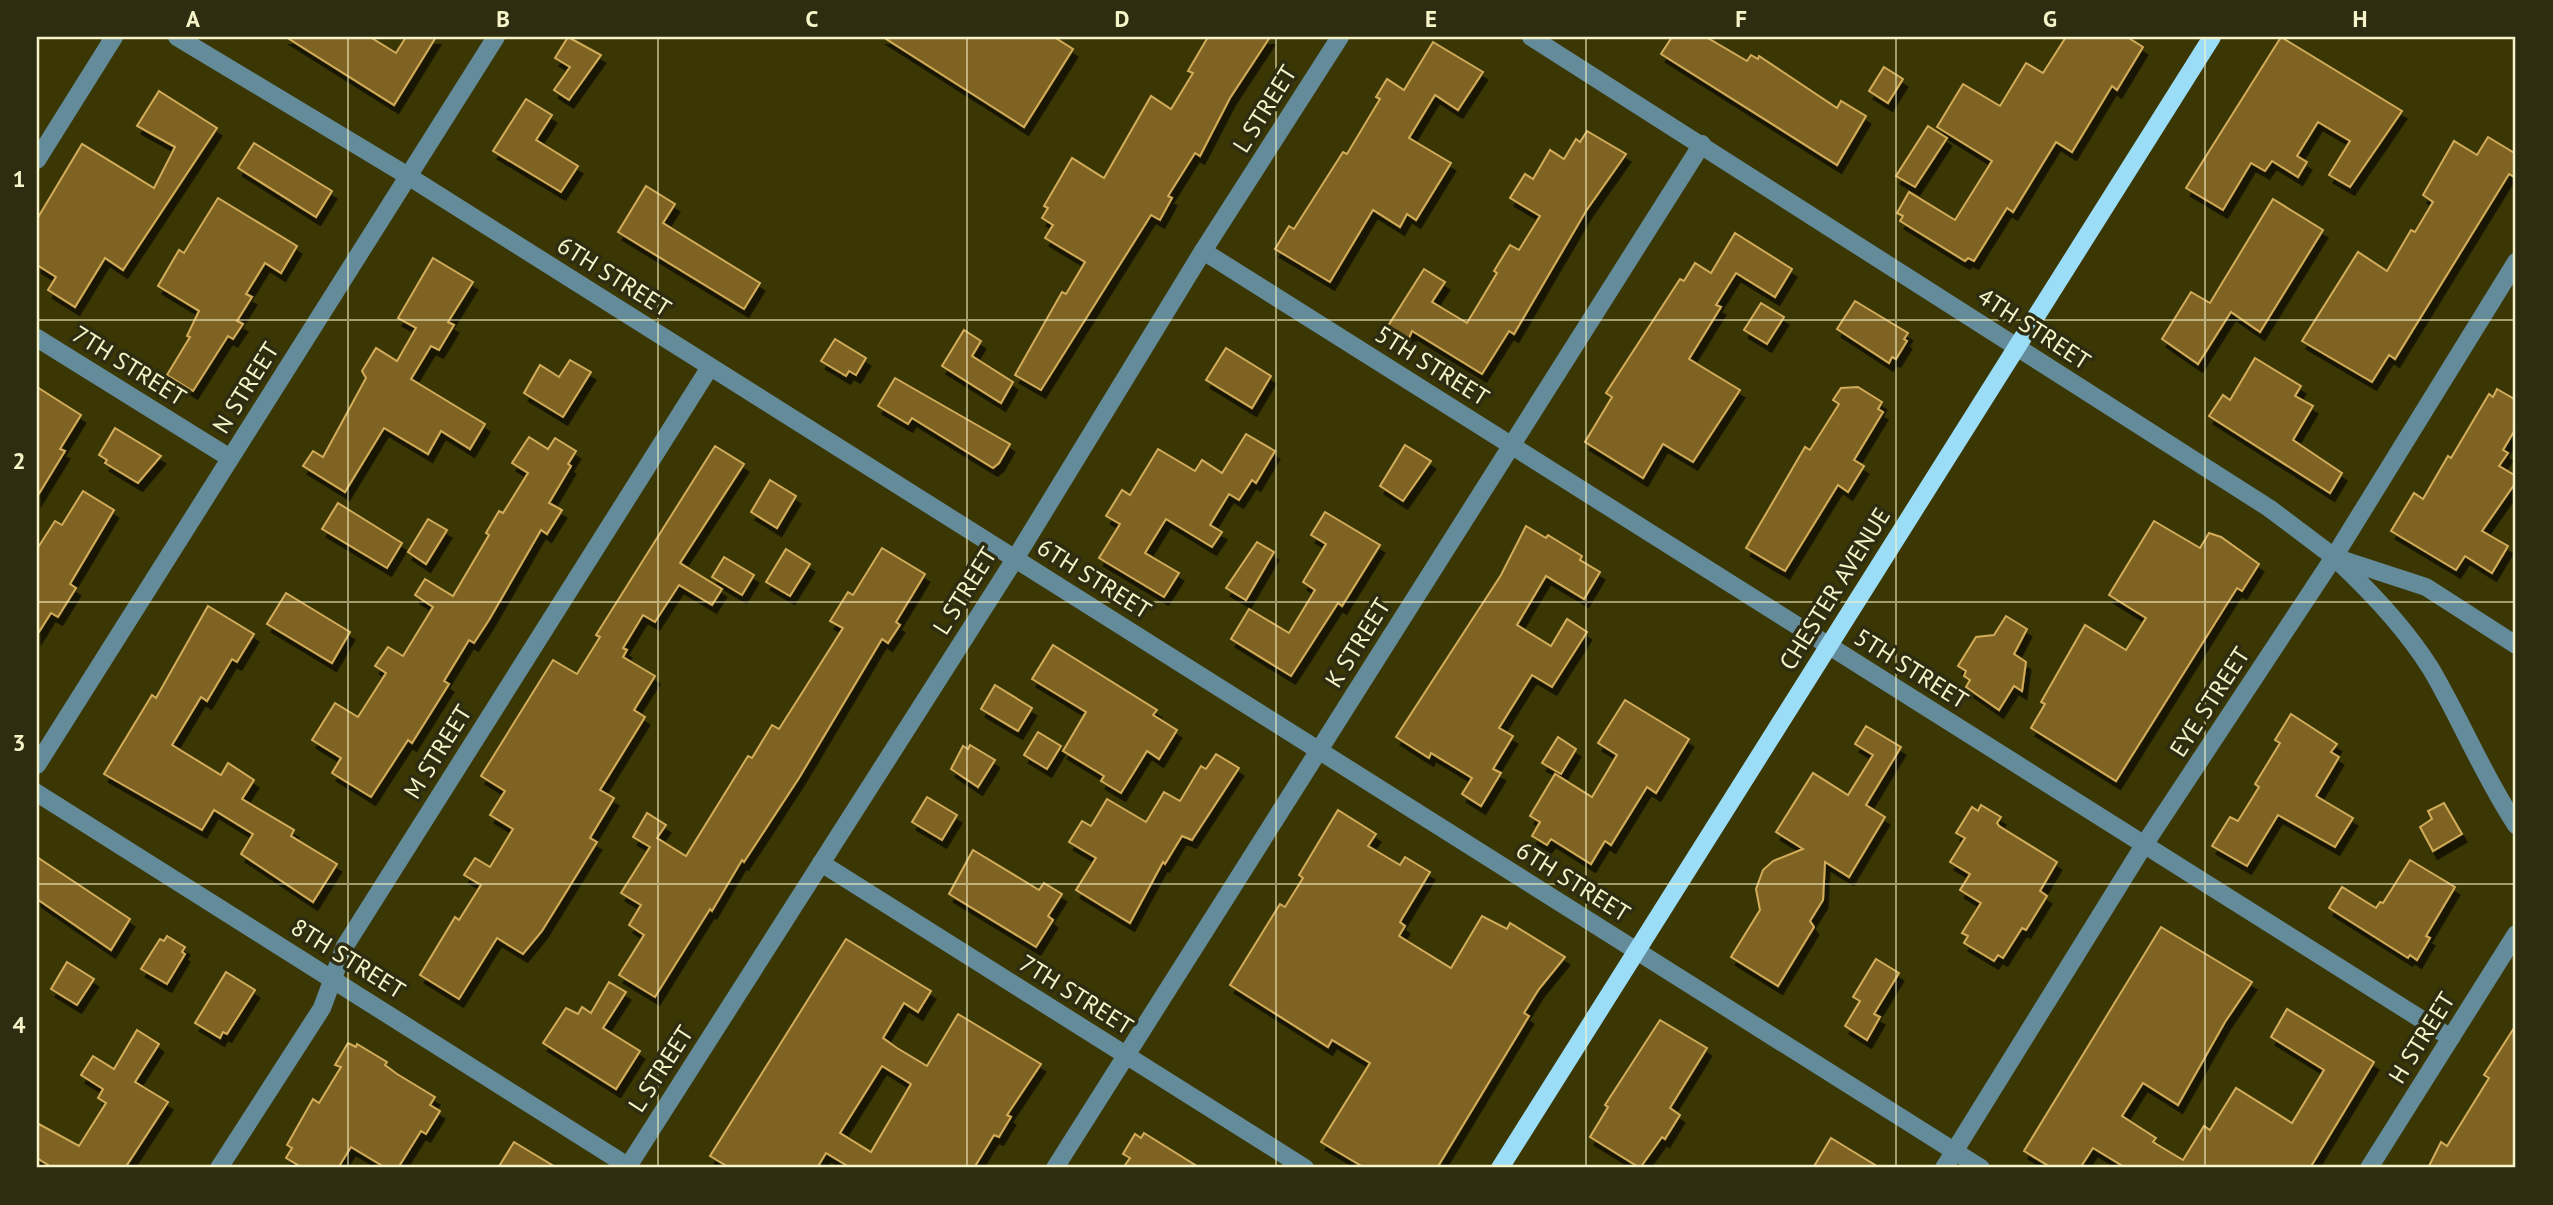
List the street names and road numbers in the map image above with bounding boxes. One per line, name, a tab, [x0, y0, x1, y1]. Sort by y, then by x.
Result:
street label: L STREET	[1226, 59, 1303, 158]
street label: 6TH STREET	[552, 229, 677, 324]
street label: 4TH STREET	[1972, 281, 2097, 377]
street label: 7TH STREET	[67, 318, 192, 413]
street label: 5TH STREET	[1370, 318, 1495, 413]
street label: N STREET	[205, 336, 286, 439]
street label: CHESTER AVENUE	[1772, 502, 1897, 676]
street label: 6TH STREET	[1032, 531, 1157, 626]
street label: L STREET	[926, 541, 1003, 640]
street label: K STREET	[1318, 592, 1397, 693]
street label: 5TH STREET	[1849, 621, 1974, 716]
street label: EYE STREET	[2163, 641, 2257, 763]
street label: M STREET	[397, 699, 478, 804]
street label: 6TH STREET	[1511, 834, 1636, 929]
street label: 8TH STREET	[286, 911, 411, 1006]
street label: 7TH STREET	[1014, 947, 1139, 1042]
street label: H STREET	[2381, 986, 2462, 1089]
street label: L STREET	[621, 1020, 700, 1118]

